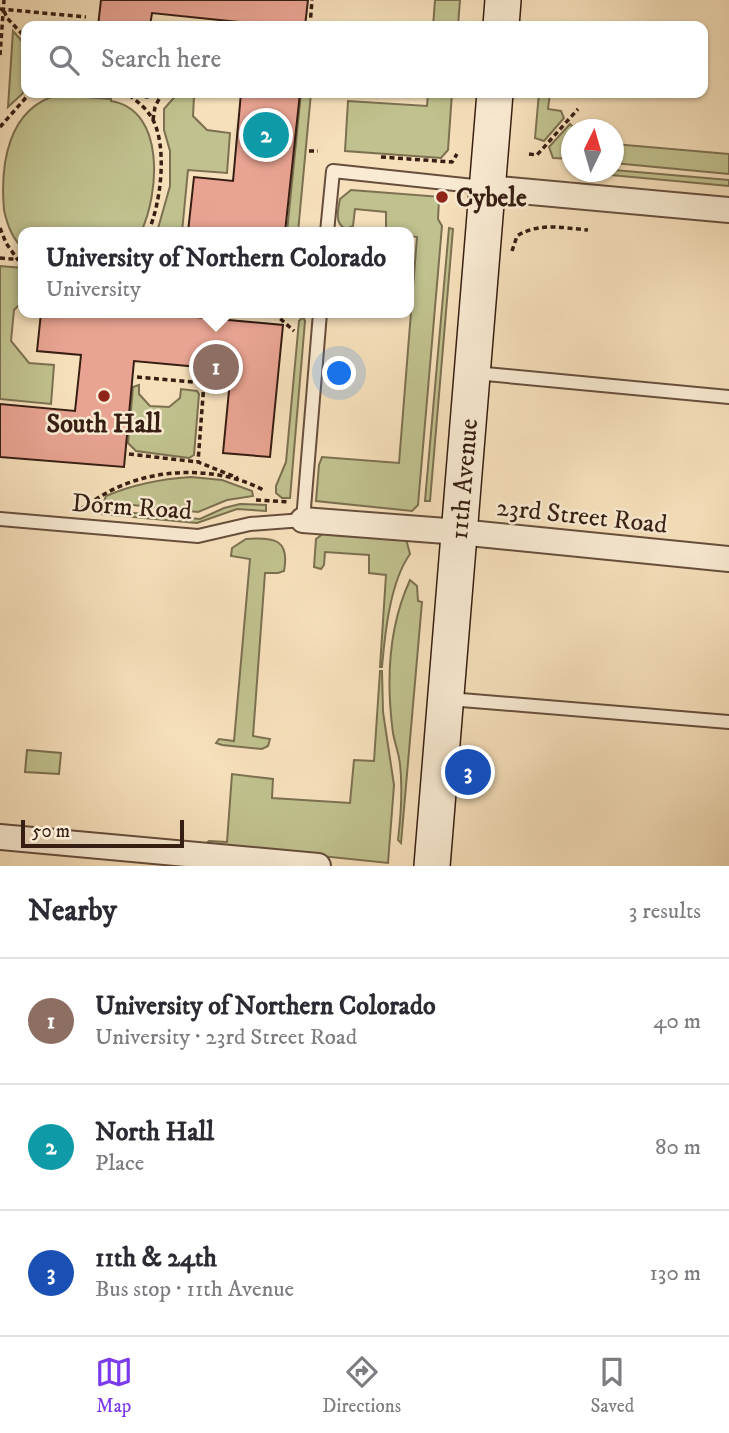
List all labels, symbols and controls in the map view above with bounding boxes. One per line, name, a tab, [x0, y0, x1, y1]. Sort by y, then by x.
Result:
search box	[21, 21, 708, 98]
icon: search	[45, 41, 83, 79]
text: Search here	[101, 43, 221, 76]
pin: 2	[243, 109, 289, 161]
north arrow	[561, 119, 624, 182]
place label: Cybele	[456, 182, 527, 215]
marker: Cybele	[434, 189, 450, 205]
popup	[18, 227, 414, 318]
text: University of Northern Colorado	[46, 242, 386, 275]
text: University	[46, 275, 141, 304]
pin: 1	[193, 341, 239, 393]
your location	[322, 356, 356, 390]
marker: South Hall	[96, 388, 112, 404]
place label: South Hall	[47, 408, 163, 441]
street label: 11th Avenue	[443, 417, 486, 541]
street label: Dorm Road	[71, 487, 193, 528]
street label: 23rd Street Road	[495, 491, 669, 542]
pin: 3	[445, 746, 491, 798]
scale bar	[21, 817, 184, 849]
text: 50 m	[32, 820, 70, 843]
text: Nearby	[28, 893, 117, 930]
text: 3 results	[629, 897, 701, 926]
text: University of Northern Colorado	[95, 990, 436, 1023]
text: 1	[47, 1007, 55, 1036]
text: 40 m	[653, 1007, 701, 1036]
text: University · 23rd Street Road	[95, 1023, 357, 1052]
text: North Hall	[95, 1116, 214, 1149]
text: 2	[45, 1133, 57, 1162]
text: 80 m	[655, 1133, 701, 1162]
text: Place	[95, 1149, 144, 1178]
text: 11th & 24th	[95, 1242, 217, 1275]
text: 3	[47, 1259, 55, 1288]
text: 130 m	[649, 1259, 701, 1288]
text: Bus stop · 11th Avenue	[95, 1275, 294, 1304]
tab: Map	[95, 1353, 133, 1418]
tab: Directions	[322, 1353, 401, 1418]
tab: Saved	[591, 1353, 634, 1418]

